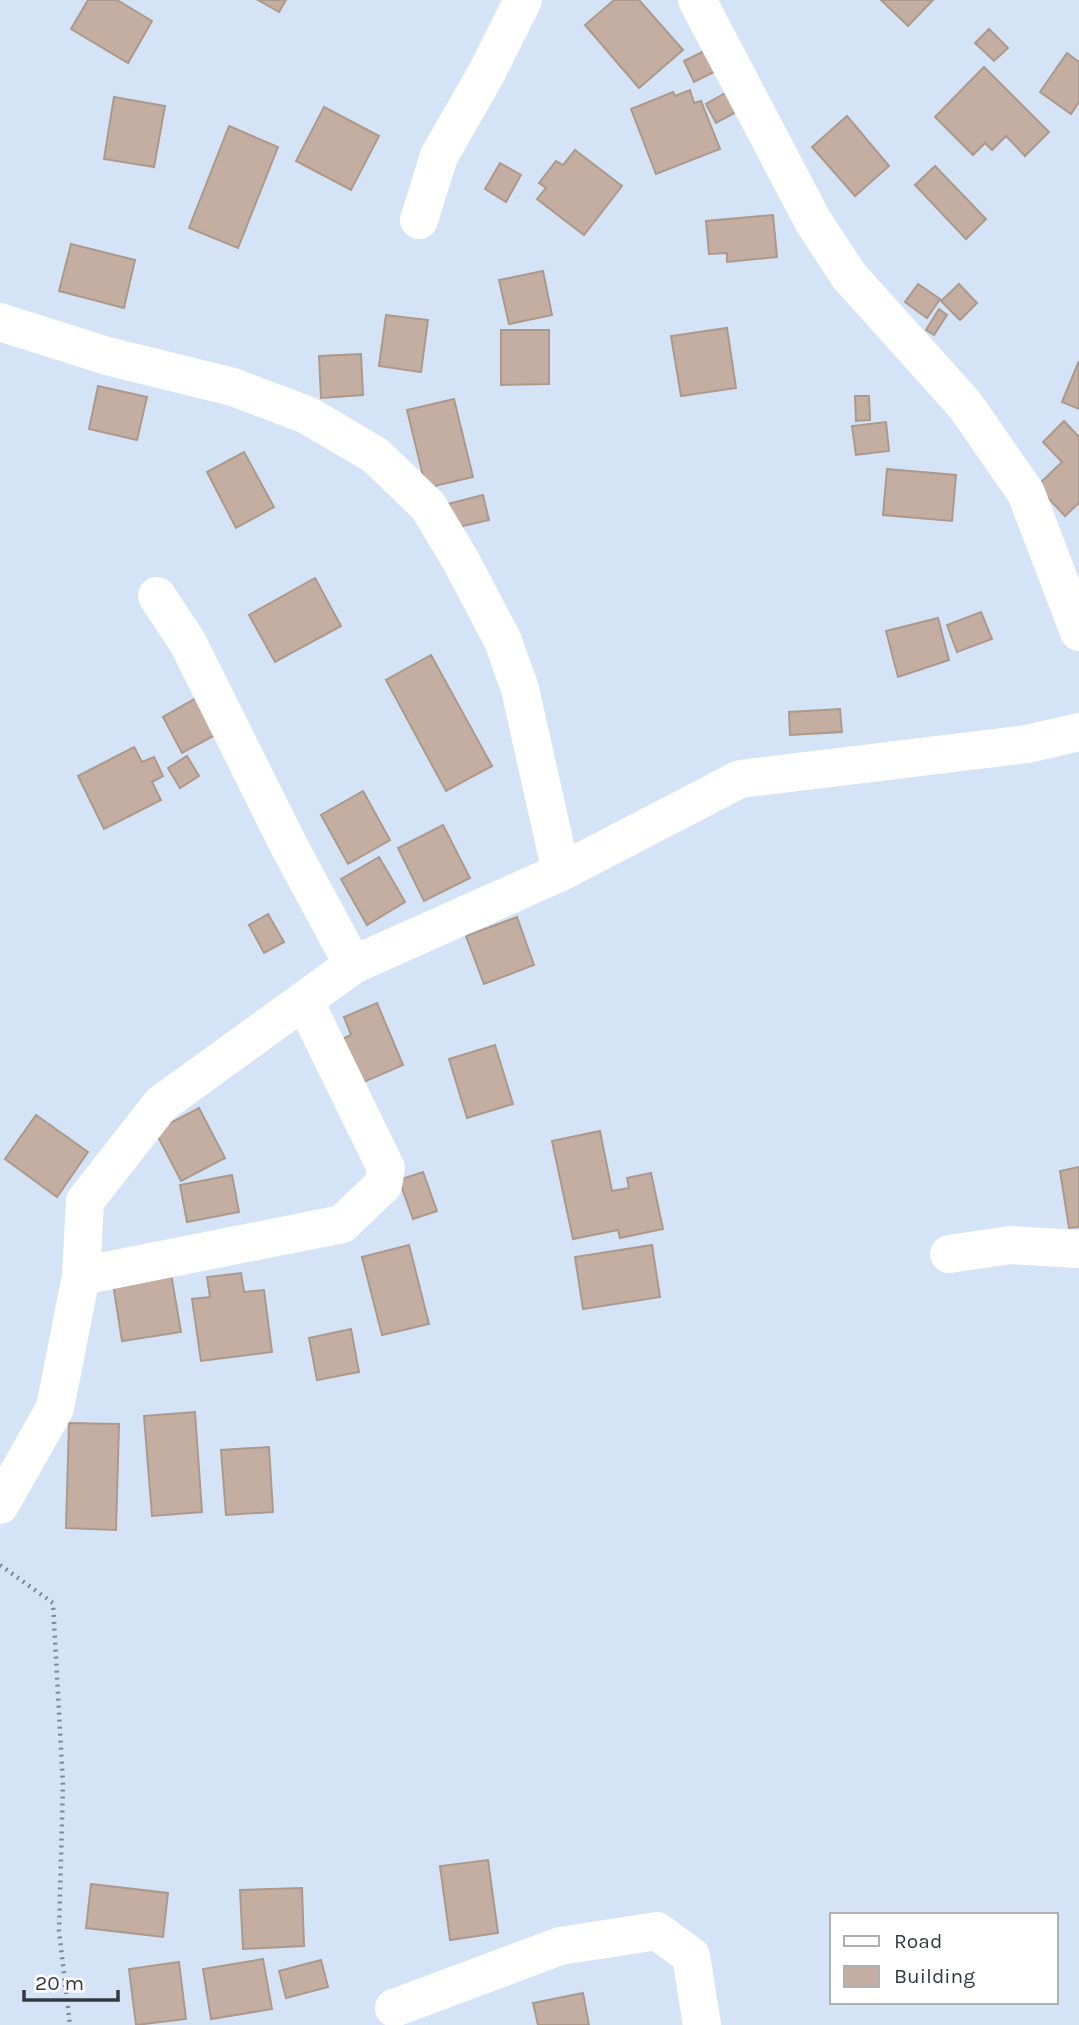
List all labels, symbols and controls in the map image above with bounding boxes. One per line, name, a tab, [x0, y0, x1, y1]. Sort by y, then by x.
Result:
legend	[830, 1913, 1058, 2004]
text: Road	[894, 1929, 942, 1953]
scale bar	[24, 1958, 119, 2002]
text: Building	[894, 1964, 975, 1988]
text: 20 m	[35, 1971, 84, 1995]

